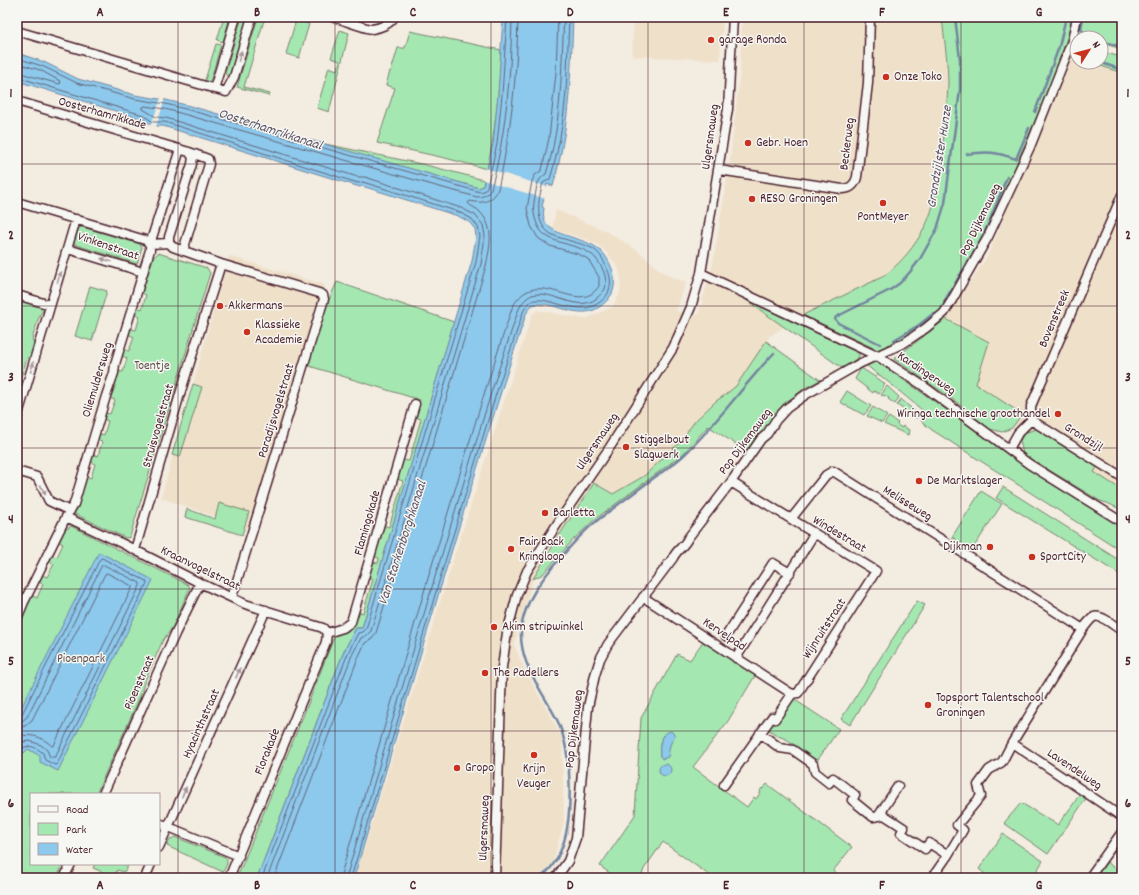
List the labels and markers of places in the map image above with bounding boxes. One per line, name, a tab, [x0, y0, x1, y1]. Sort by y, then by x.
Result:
place label: garage Ronda	[719, 31, 787, 50]
marker: garage Ronda	[706, 35, 716, 45]
place label: Onze Toko	[894, 68, 942, 87]
marker: Onze Toko	[881, 72, 891, 82]
place label: Gebr. Hoen	[756, 134, 808, 153]
marker: Gebr. Hoen	[743, 138, 753, 148]
place label: RESO Groningen	[760, 190, 837, 209]
marker: RESO Groningen	[747, 194, 757, 204]
marker: PontMeyer	[878, 198, 888, 208]
place label: PontMeyer	[857, 208, 909, 227]
place label: Akkermans	[228, 297, 283, 316]
marker: Akkermans	[215, 301, 225, 311]
place label: Klassieke Academie	[255, 316, 303, 350]
marker: Klassieke Academie	[242, 327, 252, 337]
place label: Wiringa technische groothandel	[897, 405, 1050, 424]
marker: Wiringa technische groothandel	[1053, 409, 1063, 419]
place label: Stiggelbout Slagwerk	[634, 431, 689, 465]
marker: Stiggelbout Slagwerk	[621, 442, 631, 452]
place label: De Marktslager	[927, 472, 1002, 491]
marker: De Marktslager	[914, 476, 924, 486]
place label: Barletta	[553, 504, 595, 523]
marker: Barletta	[540, 508, 550, 518]
place label: Fair Back Kringloop	[519, 533, 565, 567]
place label: Dijkman	[943, 538, 982, 557]
marker: Dijkman	[985, 542, 995, 552]
marker: Fair Back Kringloop	[506, 544, 516, 554]
place label: SportCity	[1040, 548, 1087, 567]
marker: SportCity	[1027, 552, 1037, 562]
place label: Akim stripwinkel	[502, 618, 583, 637]
marker: Akim stripwinkel	[489, 622, 499, 632]
place label: The Padellers	[493, 664, 559, 683]
marker: The Padellers	[480, 668, 490, 678]
place label: Topsport Talentschool Groningen	[936, 689, 1044, 723]
marker: Topsport Talentschool Groningen	[923, 700, 933, 710]
marker: Krijn Veuger	[529, 750, 539, 760]
place label: Gropo	[465, 759, 494, 778]
place label: Krijn Veuger	[517, 760, 551, 794]
marker: Gropo	[452, 763, 462, 773]

